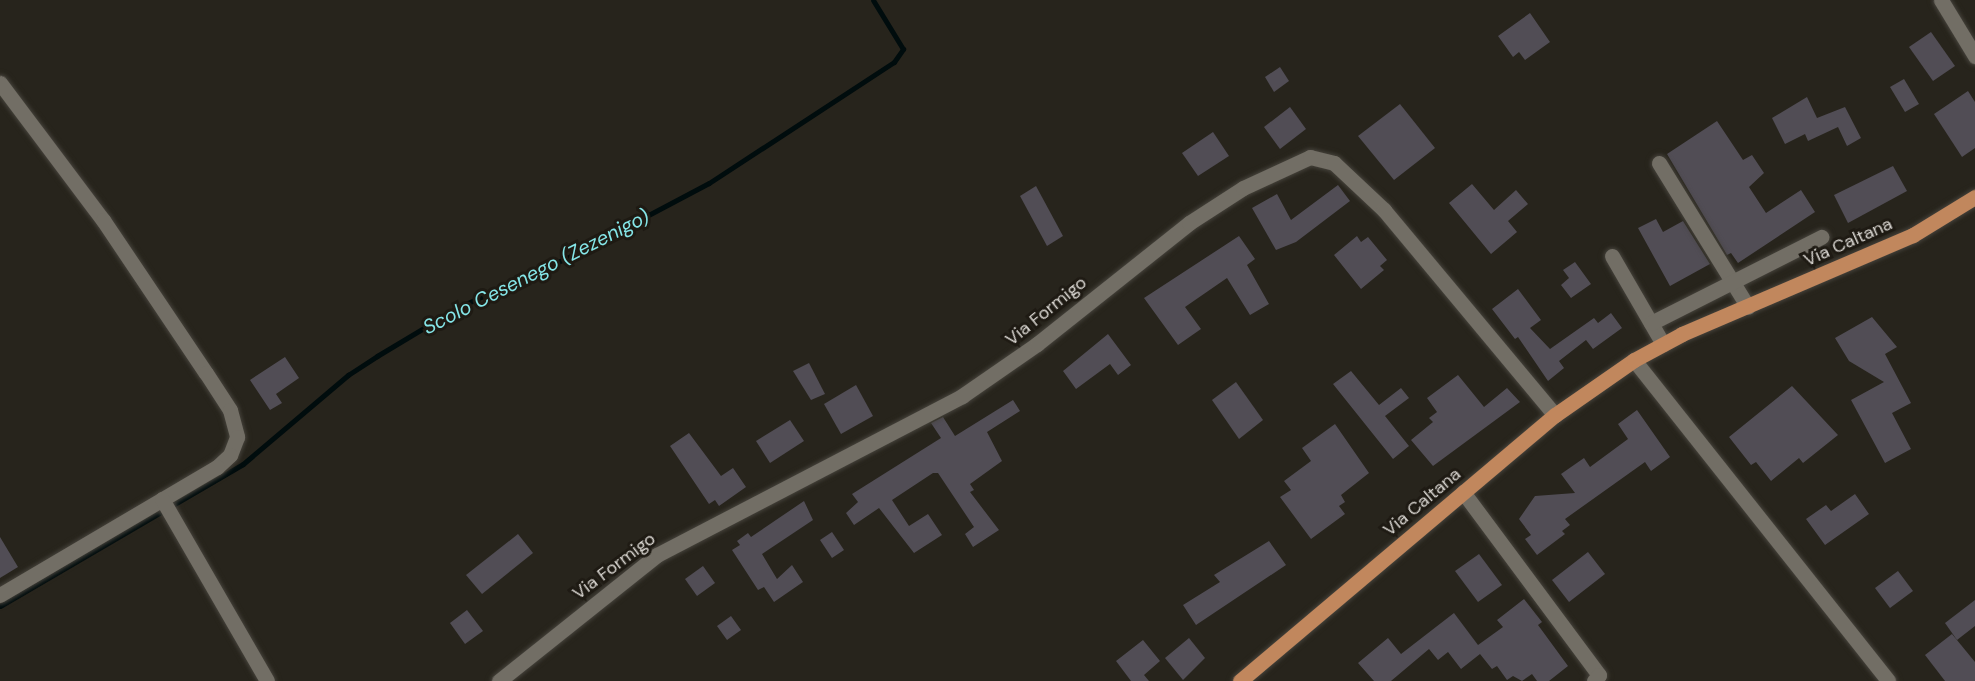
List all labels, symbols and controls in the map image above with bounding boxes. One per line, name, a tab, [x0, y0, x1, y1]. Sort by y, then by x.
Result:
water label: Scolo Cesenego (Zezenigo)	[419, 204, 653, 340]
street label: Via Caltana	[1800, 213, 1896, 271]
street label: Via Formigo	[1001, 272, 1091, 350]
street label: Via Caltana	[1379, 463, 1465, 541]
street label: Via Formigo	[568, 528, 660, 604]

